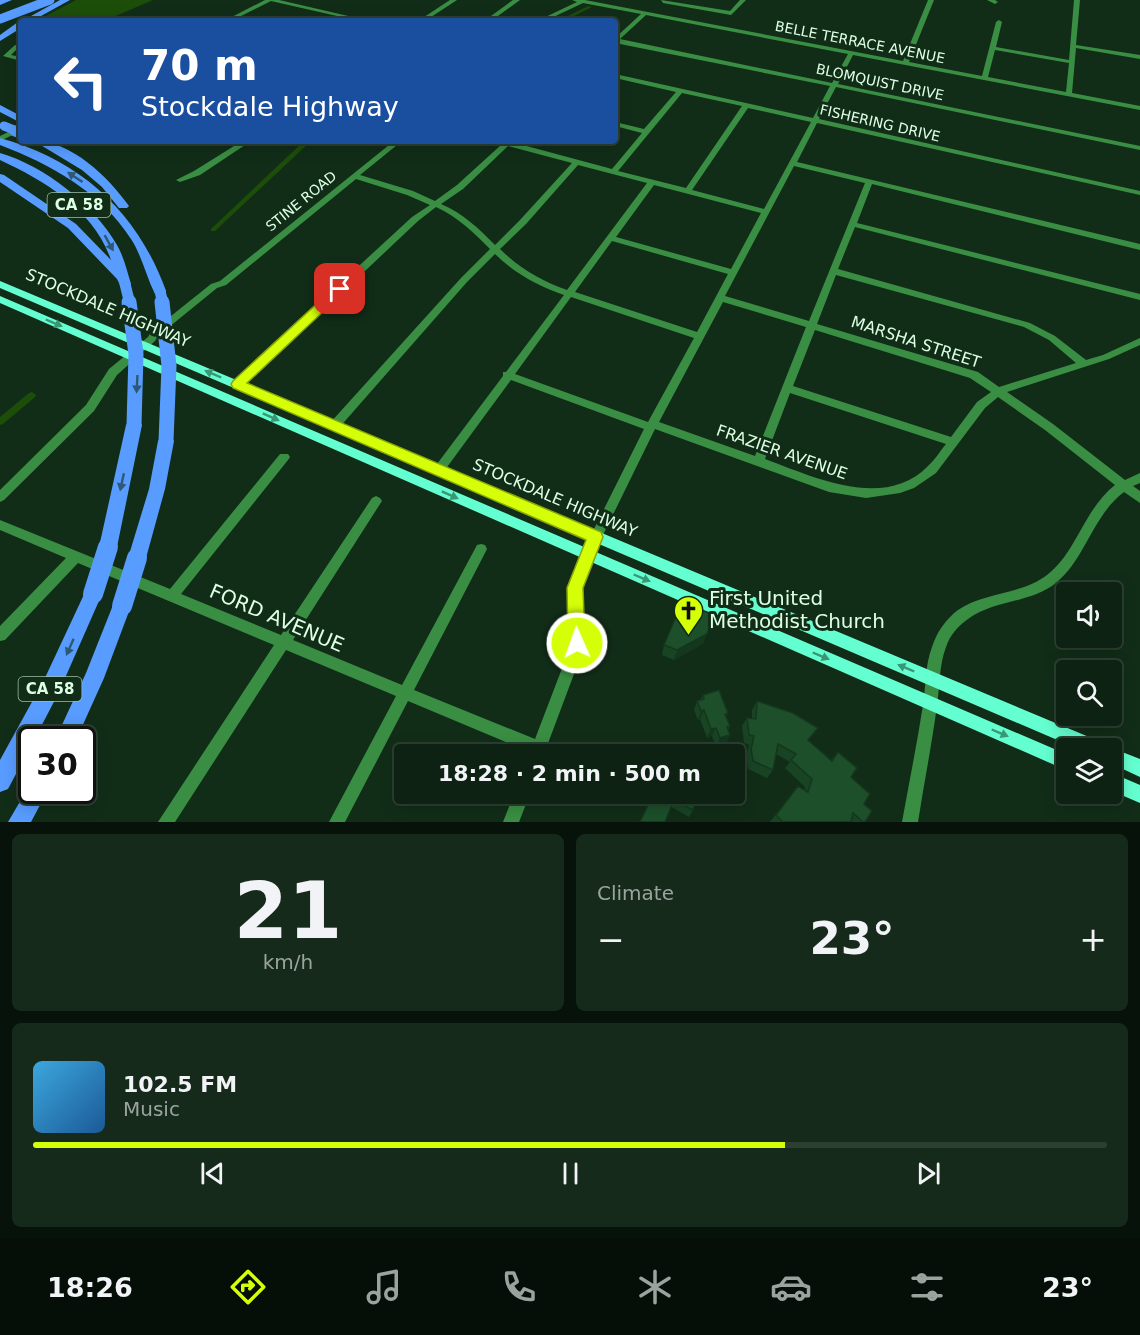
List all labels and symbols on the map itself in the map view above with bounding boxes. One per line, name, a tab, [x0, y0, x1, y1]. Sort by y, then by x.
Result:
street label: BELLE TERRACE AVENUE	[774, 18, 946, 66]
street label: BLOMQUIST DRIVE	[815, 61, 945, 103]
street label: FISHERING DRIVE	[818, 101, 942, 145]
street label: STINE ROAD	[262, 168, 340, 234]
one-way arrow	[67, 171, 83, 182]
road number: CA 58	[48, 193, 110, 217]
one-way arrow	[104, 235, 114, 252]
pin	[314, 263, 365, 314]
street label: STOCKDALE HIGHWAY	[23, 265, 193, 351]
street label: MARSHA STREET	[849, 312, 983, 372]
one-way arrow	[45, 318, 62, 327]
one-way arrow	[204, 369, 222, 379]
one-way arrow	[132, 374, 141, 393]
one-way arrow	[262, 413, 280, 422]
street label: FRAZIER AVENUE	[714, 421, 850, 483]
street label: STOCKDALE HIGHWAY	[470, 455, 640, 541]
one-way arrow	[117, 473, 126, 492]
one-way arrow	[441, 490, 459, 500]
one-way arrow	[633, 574, 650, 583]
street label: FORD AVENUE	[206, 579, 348, 657]
place label: First United Methodist Church	[709, 586, 885, 633]
church icon: First United Methodist Church	[672, 594, 704, 636]
position arrow	[545, 611, 609, 675]
one-way arrow	[65, 639, 74, 656]
one-way arrow	[812, 651, 830, 661]
one-way arrow	[897, 664, 914, 673]
road number: CA 58	[19, 677, 82, 701]
speed limit sign: 30	[18, 726, 96, 804]
one-way arrow	[991, 728, 1009, 738]

